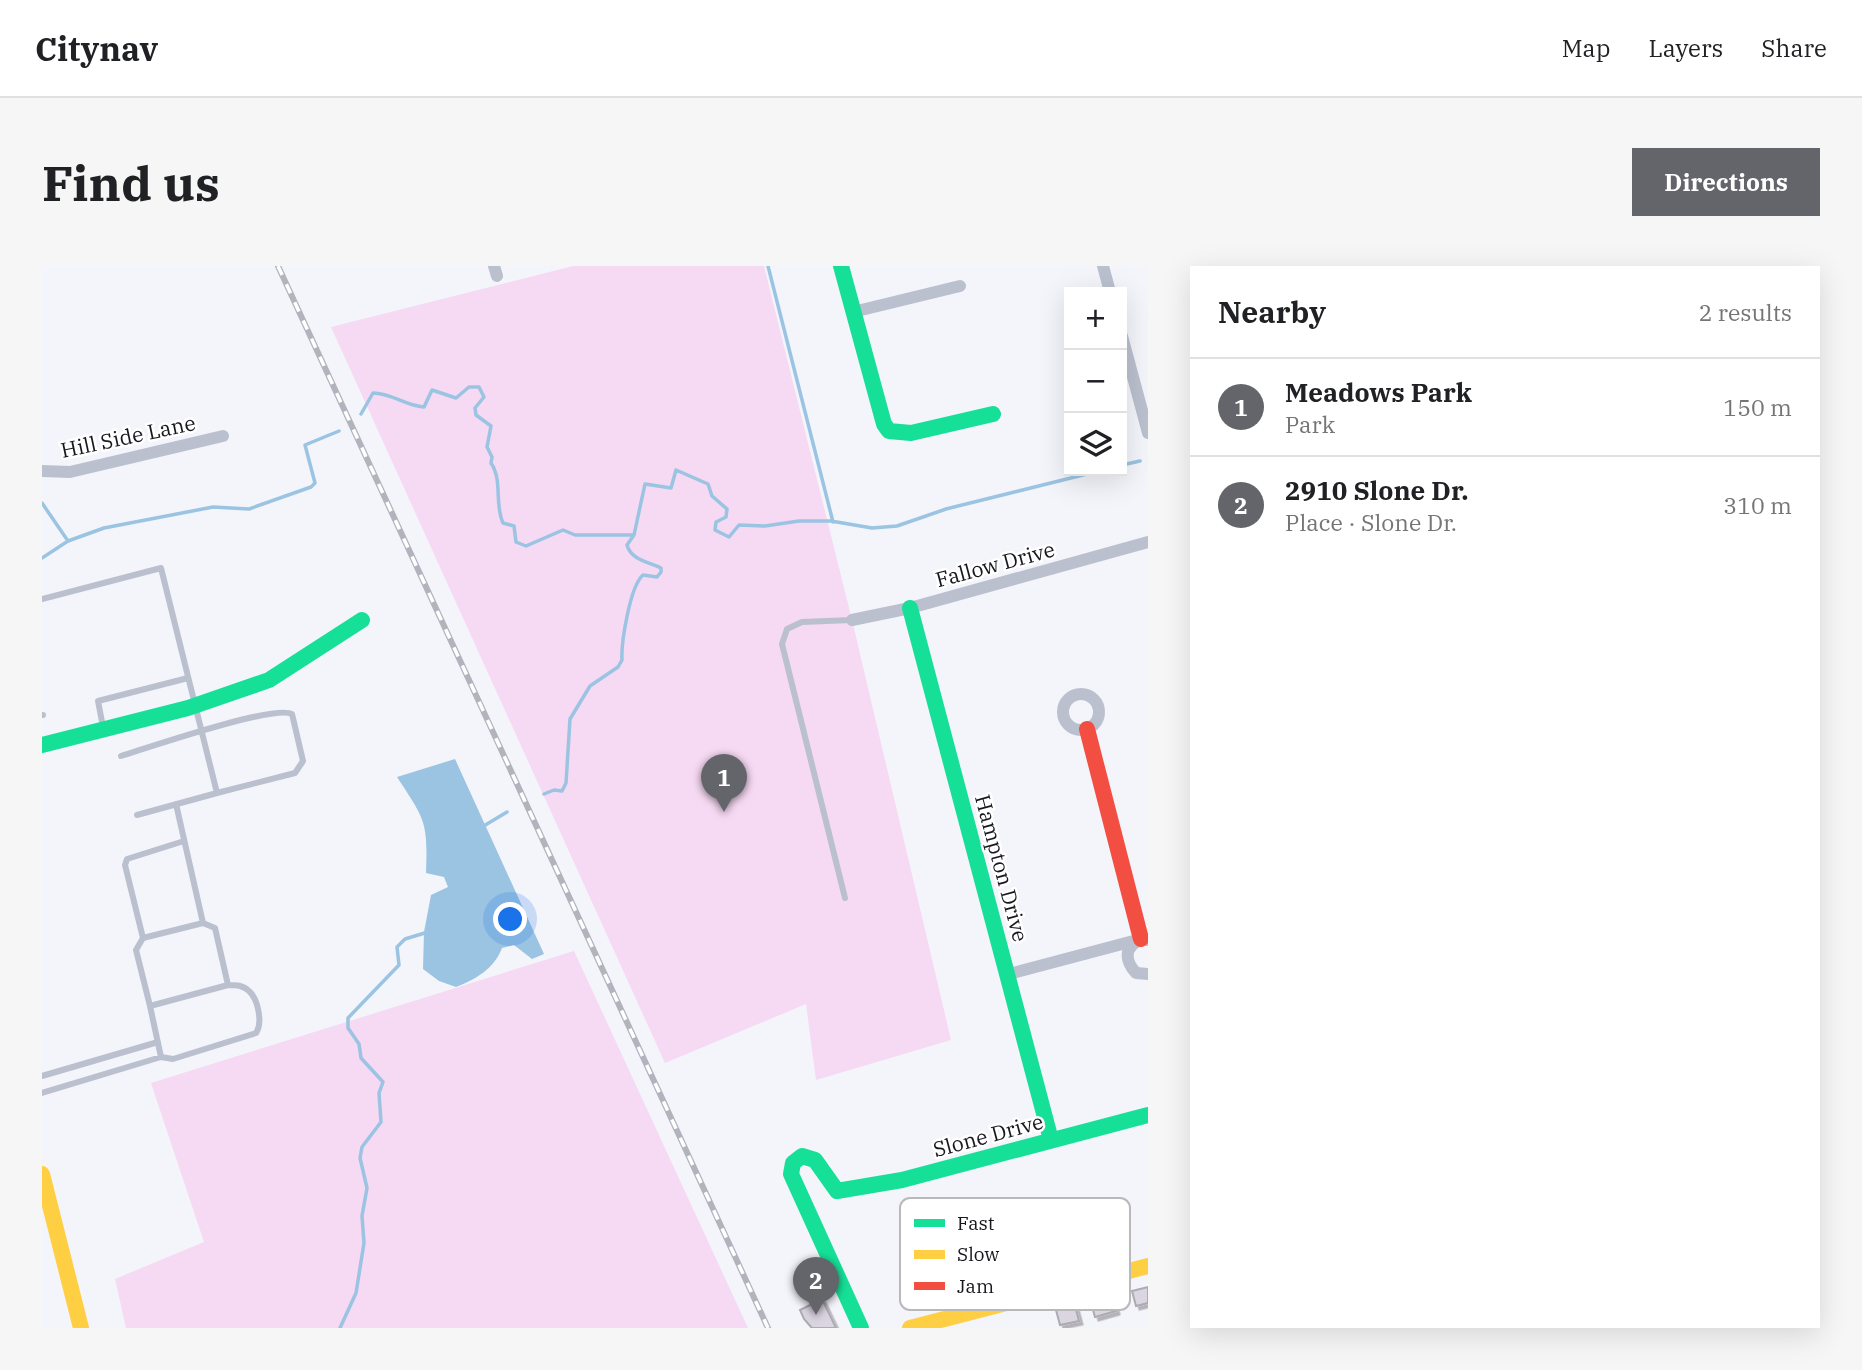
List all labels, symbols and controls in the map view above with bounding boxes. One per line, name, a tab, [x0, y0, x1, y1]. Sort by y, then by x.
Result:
text: Citynav	[35, 27, 158, 70]
text: Map	[1562, 32, 1610, 64]
text: Layers	[1648, 32, 1723, 64]
text: Share	[1761, 32, 1827, 64]
button: Directions	[1632, 148, 1820, 216]
text: Find us	[42, 151, 220, 214]
map controls	[1064, 287, 1127, 476]
button: +	[1064, 287, 1127, 350]
text: Nearby	[1218, 292, 1326, 331]
text: 2 results	[1699, 297, 1792, 327]
button: −	[1064, 350, 1127, 413]
text: Meadows Park	[1285, 375, 1472, 409]
text: 1	[1234, 392, 1248, 422]
text: 150 m	[1723, 392, 1792, 422]
street label: Hill Side Lane	[58, 408, 198, 464]
text: Park	[1285, 409, 1335, 439]
button: layers	[1064, 413, 1127, 476]
text: 2910 Slone Dr.	[1285, 473, 1469, 507]
text: 2	[1234, 490, 1248, 520]
text: 310 m	[1723, 490, 1792, 520]
text: Place · Slone Dr.	[1285, 507, 1457, 537]
street label: Fallow Drive	[932, 535, 1058, 593]
pin: 1	[701, 754, 747, 812]
street label: Hampton Drive	[969, 791, 1035, 945]
your location	[493, 902, 527, 936]
street label: Slone Drive	[930, 1107, 1046, 1163]
legend	[900, 1198, 1130, 1310]
text: Fast	[957, 1211, 995, 1235]
text: Slow	[957, 1242, 999, 1266]
pin: 2	[793, 1257, 839, 1315]
text: Jam	[957, 1274, 994, 1298]

